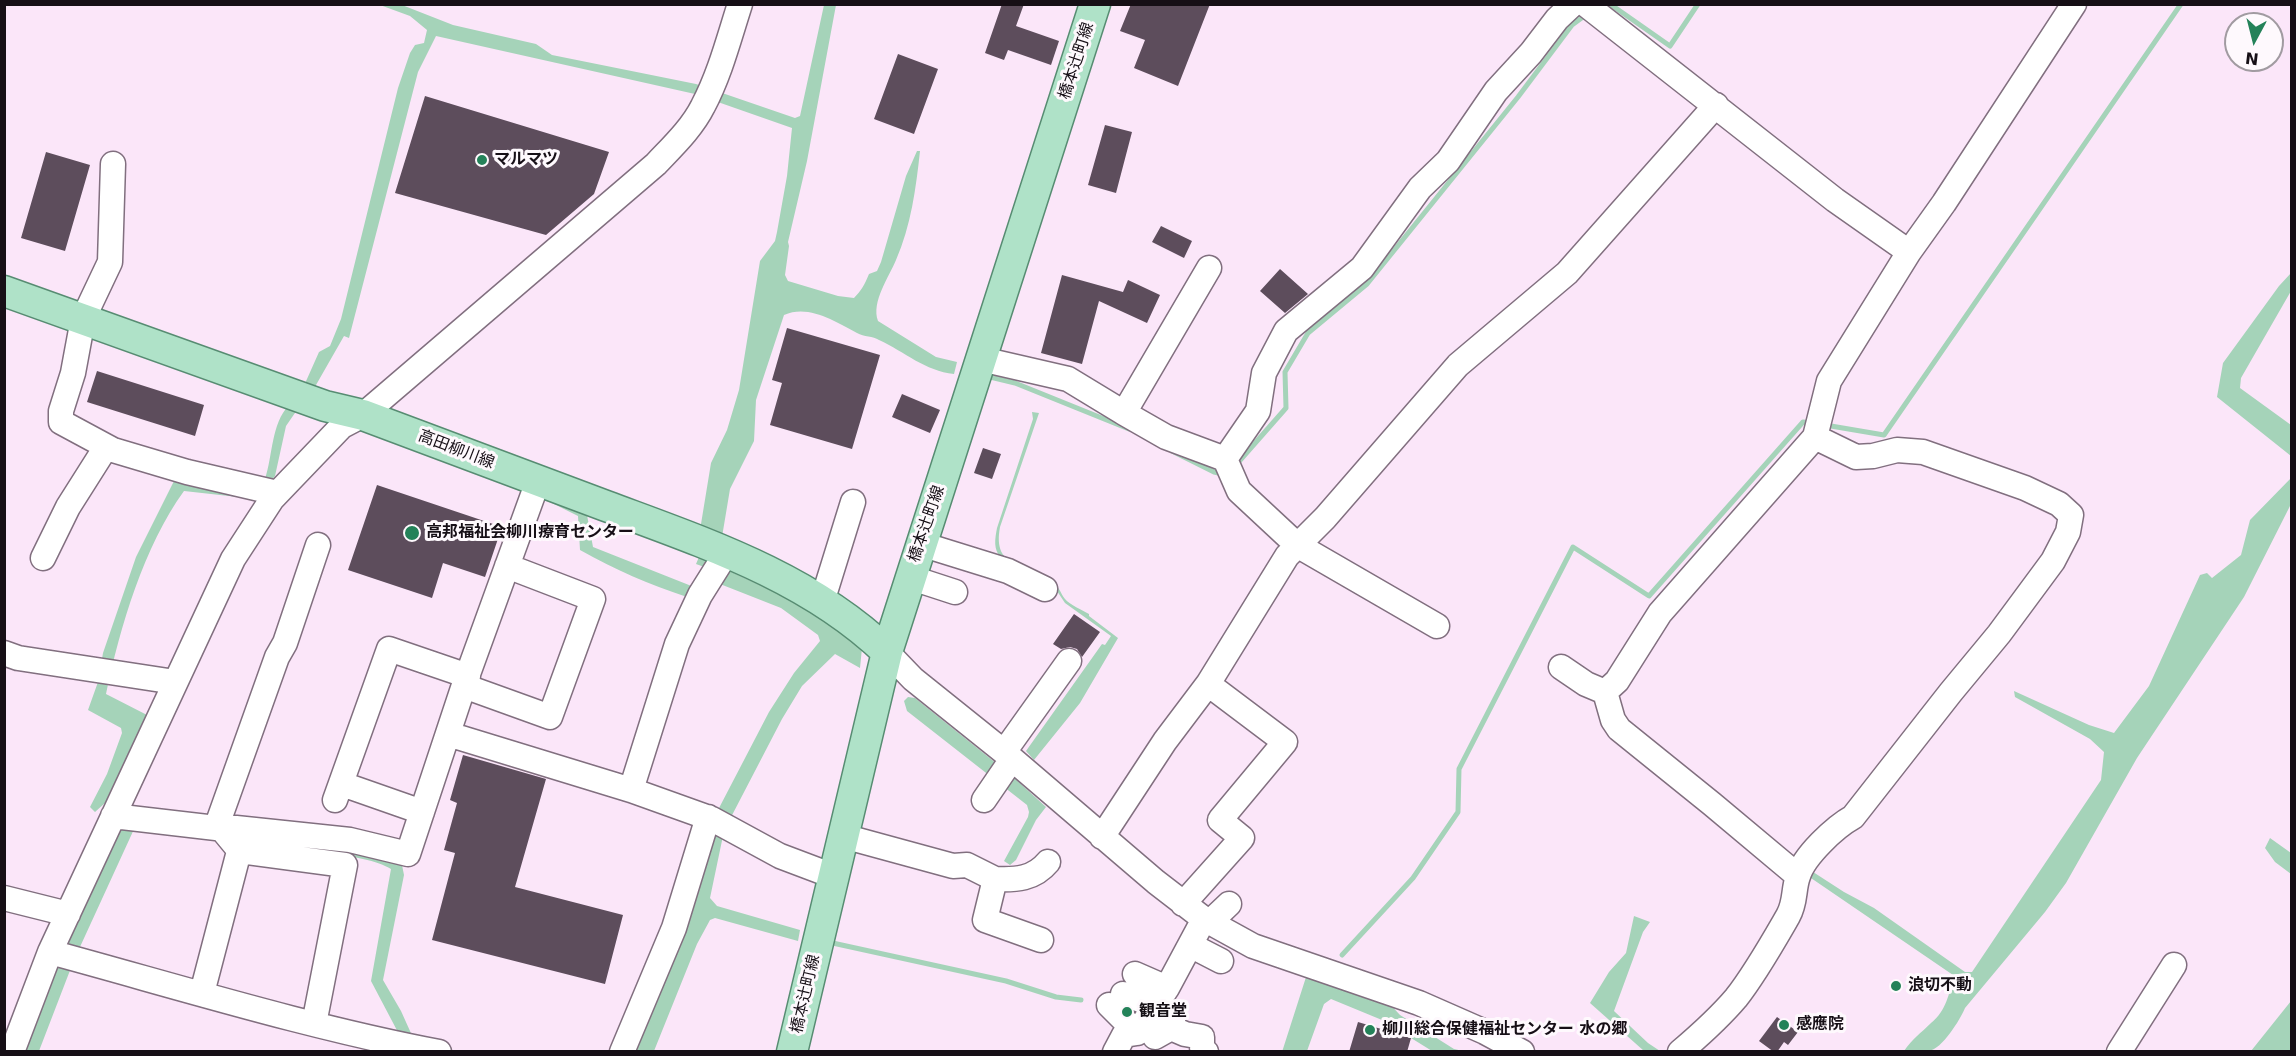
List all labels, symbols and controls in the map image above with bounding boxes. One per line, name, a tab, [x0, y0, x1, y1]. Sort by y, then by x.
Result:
north arrow	[2224, 12, 2284, 72]
street label: 橋本辻町線	[1056, 20, 1098, 102]
text: N	[2244, 48, 2260, 69]
place label: マルマツ	[494, 150, 558, 170]
marker: マルマツ	[475, 153, 489, 167]
street label: 高田柳川線	[415, 427, 497, 473]
street label: 橋本辻町線	[905, 483, 949, 565]
place label: 高邦福祉会柳川療育センター	[426, 523, 634, 543]
marker: 高邦福祉会柳川療育センター	[403, 524, 421, 542]
street label: 橋本辻町線	[788, 953, 824, 1035]
place label: 浪切不動	[1908, 976, 1972, 996]
marker: 浪切不動	[1889, 979, 1903, 993]
place label: 観音堂	[1139, 1002, 1187, 1022]
marker: 観音堂	[1120, 1005, 1134, 1019]
place label: 感應院	[1796, 1015, 1844, 1035]
marker: 感應院	[1777, 1018, 1791, 1032]
place label: 柳川総合保健福祉センター 水の郷	[1382, 1020, 1628, 1040]
marker: 柳川総合保健福祉センター 水の郷	[1363, 1023, 1377, 1037]

